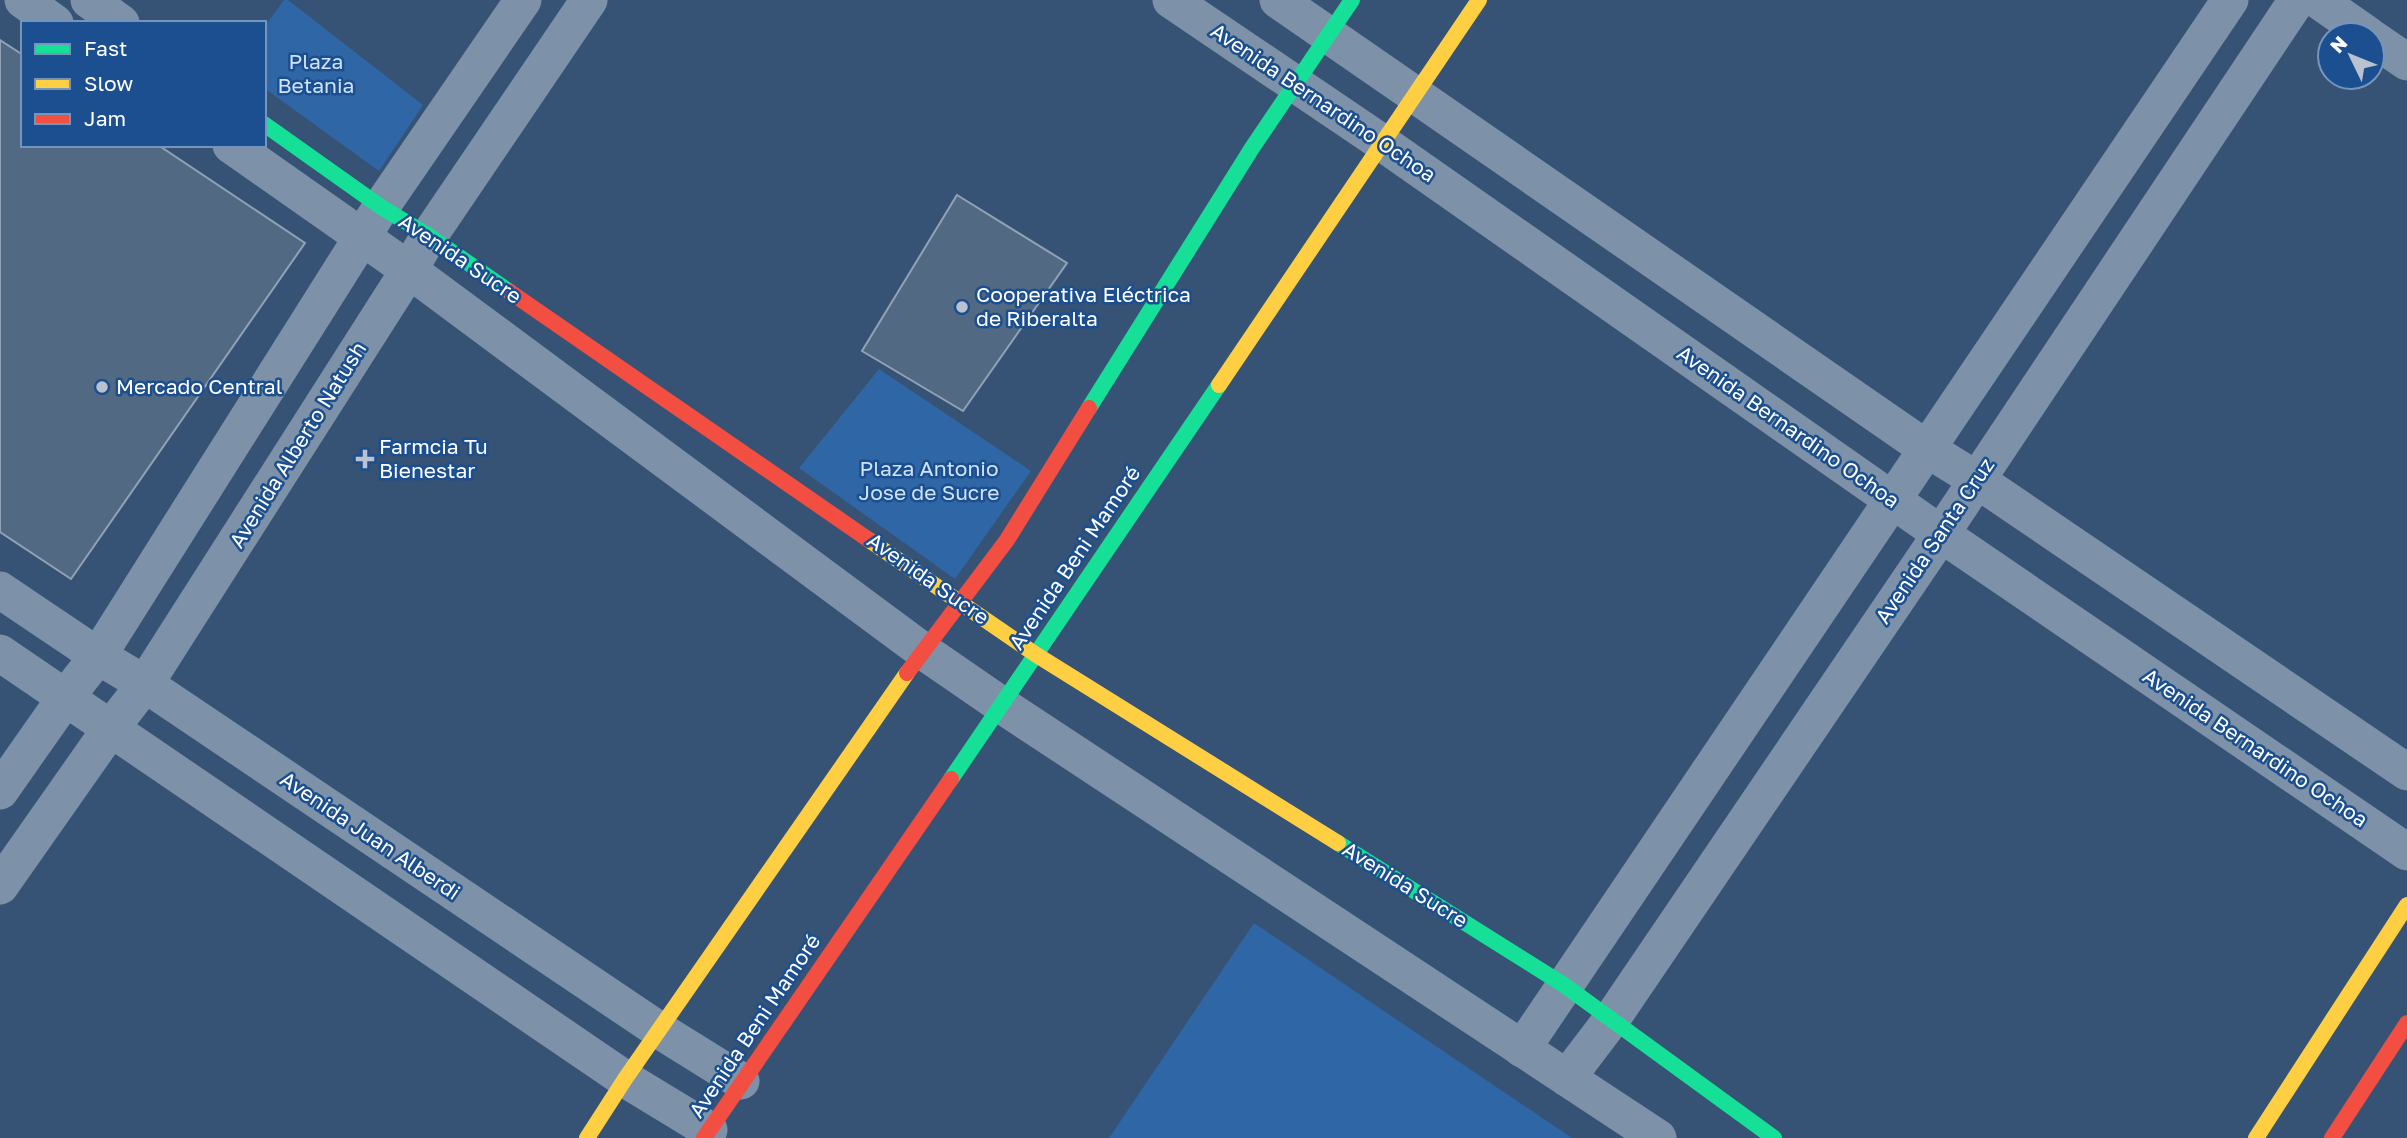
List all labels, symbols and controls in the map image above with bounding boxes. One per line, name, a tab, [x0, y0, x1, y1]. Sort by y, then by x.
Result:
street label: Avenida Bernardino Ochoa	[1206, 17, 1441, 187]
legend	[21, 21, 266, 147]
north arrow	[2316, 21, 2386, 91]
text: N	[2325, 31, 2352, 57]
text: Fast	[84, 35, 127, 61]
park label: Plaza Betania	[278, 48, 354, 98]
text: Slow	[84, 70, 133, 96]
text: Jam	[84, 105, 126, 131]
street label: Avenida Sucre	[394, 208, 527, 309]
place label: Cooperativa Eléctrica de Riberalta	[976, 281, 1191, 331]
marker: Cooperativa Eléctrica de Riberalta	[954, 299, 970, 315]
street label: Avenida Alberto Natush	[223, 337, 371, 552]
street label: Avenida Bernardino Ochoa	[1672, 339, 1905, 513]
place label: Mercado Central	[116, 373, 282, 399]
marker: Mercado Central	[94, 379, 110, 395]
place label: Farmcia Tu Bienestar	[379, 433, 488, 483]
marker: Farmcia Tu Bienestar	[357, 451, 373, 467]
street label: Avenida Santa Cruz	[1869, 453, 1999, 628]
park label: Plaza Antonio Jose de Sucre	[859, 455, 999, 505]
street label: Avenida Beni Mamoré	[1003, 461, 1145, 654]
street label: Avenida Sucre	[863, 527, 994, 630]
street label: Avenida Bernardino Ochoa	[2138, 662, 2373, 832]
street label: Avenida Juan Alberdi	[276, 765, 465, 905]
street label: Avenida Sucre	[1338, 835, 1473, 933]
street label: Avenida Beni Mamoré	[683, 929, 825, 1122]

